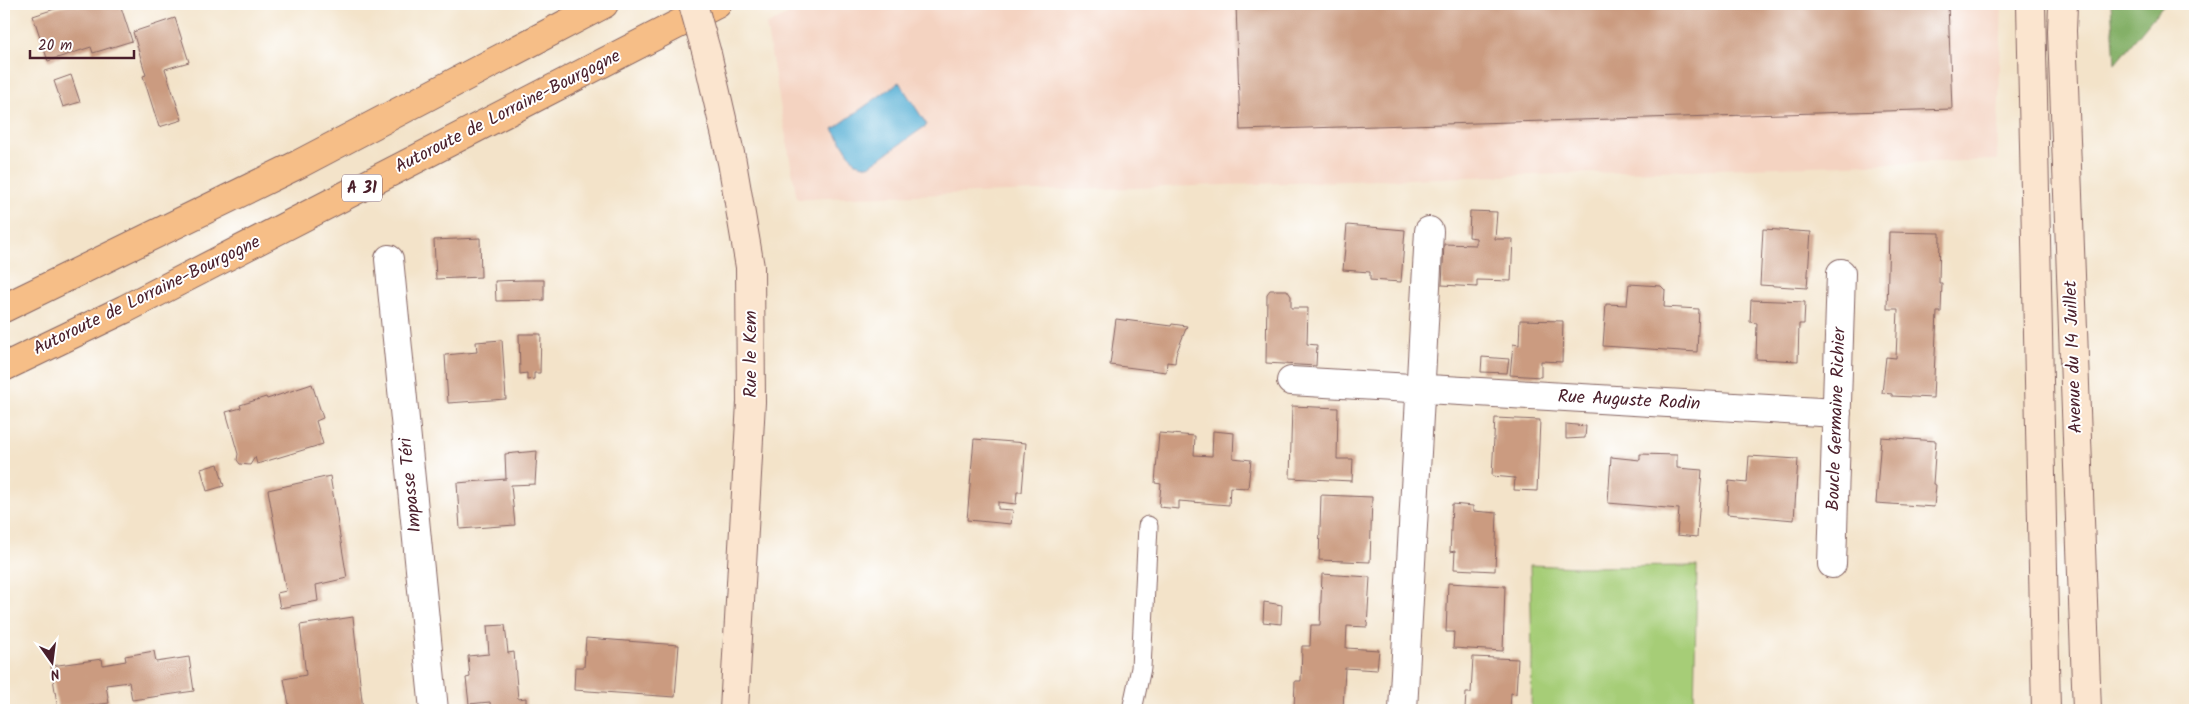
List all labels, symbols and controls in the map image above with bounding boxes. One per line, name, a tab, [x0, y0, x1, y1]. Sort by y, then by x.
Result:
scale bar	[30, 28, 134, 60]
text: 20 m	[38, 34, 72, 58]
street label: Autoroute de Lorraine-Bourgogne	[390, 42, 626, 182]
road number: A 31	[342, 174, 382, 202]
street label: Autoroute de Lorraine-Bourgogne	[28, 228, 266, 364]
street label: Avenue du 14 Juillet	[2057, 279, 2091, 434]
street label: Rue le Kem	[737, 310, 766, 398]
street label: Boucle Germaine Richier	[1819, 326, 1855, 511]
street label: Rue Auguste Rodin	[1557, 383, 1701, 419]
street label: Impasse Téri	[392, 435, 430, 534]
north arrow	[28, 636, 78, 686]
text: N	[48, 662, 62, 685]

